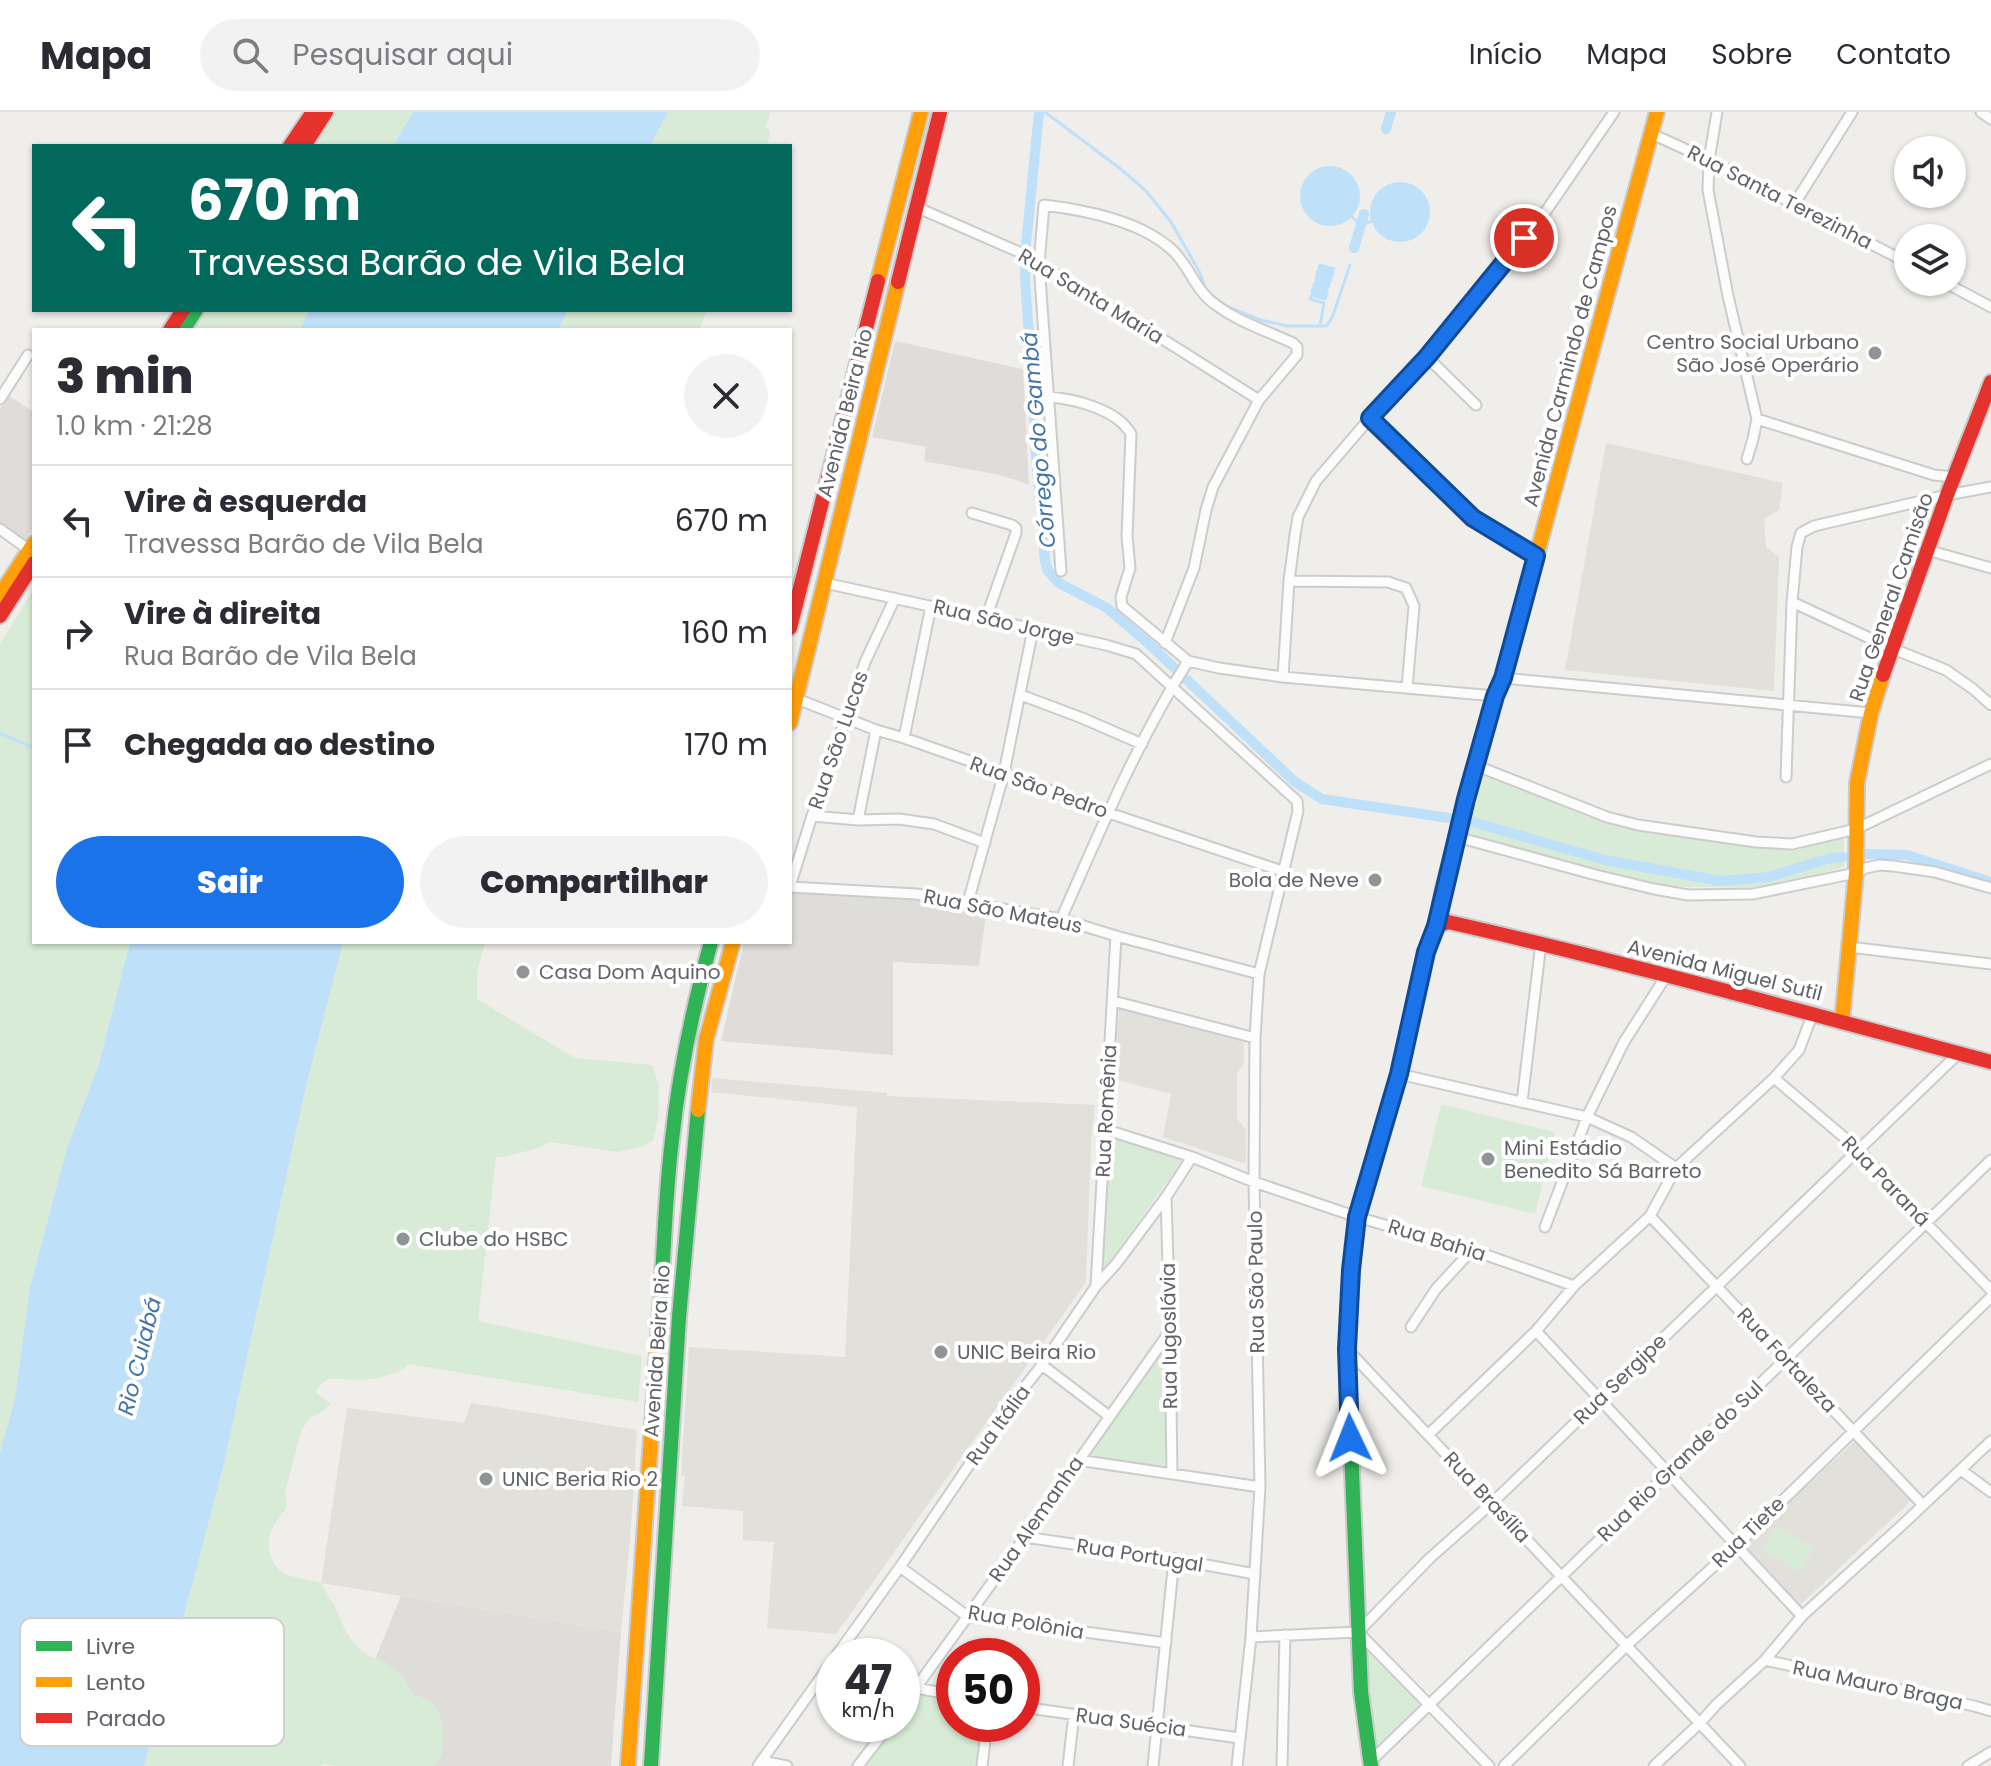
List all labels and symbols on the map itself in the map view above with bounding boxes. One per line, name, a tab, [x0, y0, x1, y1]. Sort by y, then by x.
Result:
street label: Rua Santa Terezinha	[1683, 138, 1877, 256]
street label: Avenida Carmindo de Campos	[1516, 202, 1624, 510]
pin	[1490, 204, 1558, 272]
street label: Rua Santa Maria	[1013, 242, 1169, 350]
street label: Avenida Beira Rio	[810, 326, 880, 500]
place label: Centro Social Urbano São José Operário	[1647, 328, 1859, 379]
water label: Córrego do Gambá	[1014, 331, 1063, 549]
marker: Centro Social Urbano São José Operário	[1866, 344, 1884, 362]
street label: Rua General Camisão	[1842, 489, 1940, 705]
street label: Rua São Jorge	[931, 592, 1077, 652]
street label: Rua São Lucas	[801, 667, 875, 813]
street label: Rua São Pedro	[966, 749, 1112, 825]
place label: Bola de Neve	[1229, 866, 1359, 894]
marker: Bola de Neve	[1366, 871, 1384, 889]
street label: Rua São Mateus	[921, 882, 1085, 940]
street label: Avenida Miguel Sutil	[1625, 932, 1825, 1008]
place label: Casa Dom Aquino	[539, 958, 720, 986]
marker: Casa Dom Aquino	[514, 963, 532, 981]
street label: Rua Romênia	[1089, 1044, 1123, 1178]
street label: Rua Paraná	[1836, 1129, 1936, 1233]
place label: Mini Estádio Benedito Sá Barreto	[1504, 1134, 1702, 1185]
marker: Mini Estádio Benedito Sá Barreto	[1479, 1150, 1497, 1168]
street label: Rua São Paulo	[1241, 1210, 1271, 1354]
street label: Rua Bahia	[1385, 1212, 1489, 1268]
place label: Clube do HSBC	[419, 1225, 568, 1253]
marker: Clube do HSBC	[394, 1230, 412, 1248]
street label: Rua Iugoslávia	[1154, 1263, 1184, 1409]
street label: Avenida Beira Rio	[637, 1264, 677, 1438]
water label: Rio Cuiabá	[110, 1294, 169, 1418]
street label: Rua Fortaleza	[1731, 1301, 1843, 1419]
street label: Rua Sergipe	[1567, 1327, 1673, 1431]
place label: UNIC Beira Rio	[957, 1338, 1096, 1366]
marker: UNIC Beira Rio	[932, 1343, 950, 1361]
street label: Rua Rio Grande do Sul	[1591, 1374, 1769, 1548]
street label: Rua Itália	[959, 1379, 1037, 1471]
position arrow	[1308, 1396, 1392, 1480]
street label: Rua Brasília	[1437, 1445, 1537, 1549]
street label: Rua Alemanha	[982, 1450, 1090, 1588]
place label: UNIC Beria Rio 2	[502, 1465, 658, 1493]
marker: UNIC Beria Rio 2	[477, 1470, 495, 1488]
street label: Rua Tiete	[1705, 1490, 1791, 1574]
street label: Rua Portugal	[1075, 1531, 1205, 1579]
street label: Rua Polônia	[966, 1598, 1086, 1646]
legend	[20, 1618, 284, 1746]
text: Livre	[86, 1631, 135, 1662]
speed limit sign: 50	[936, 1638, 1040, 1742]
street label: Rua Mauro Braga	[1790, 1653, 1966, 1717]
text: Lento	[86, 1667, 145, 1698]
street label: Rua Suécia	[1074, 1700, 1188, 1744]
text: Parado	[86, 1703, 166, 1734]

